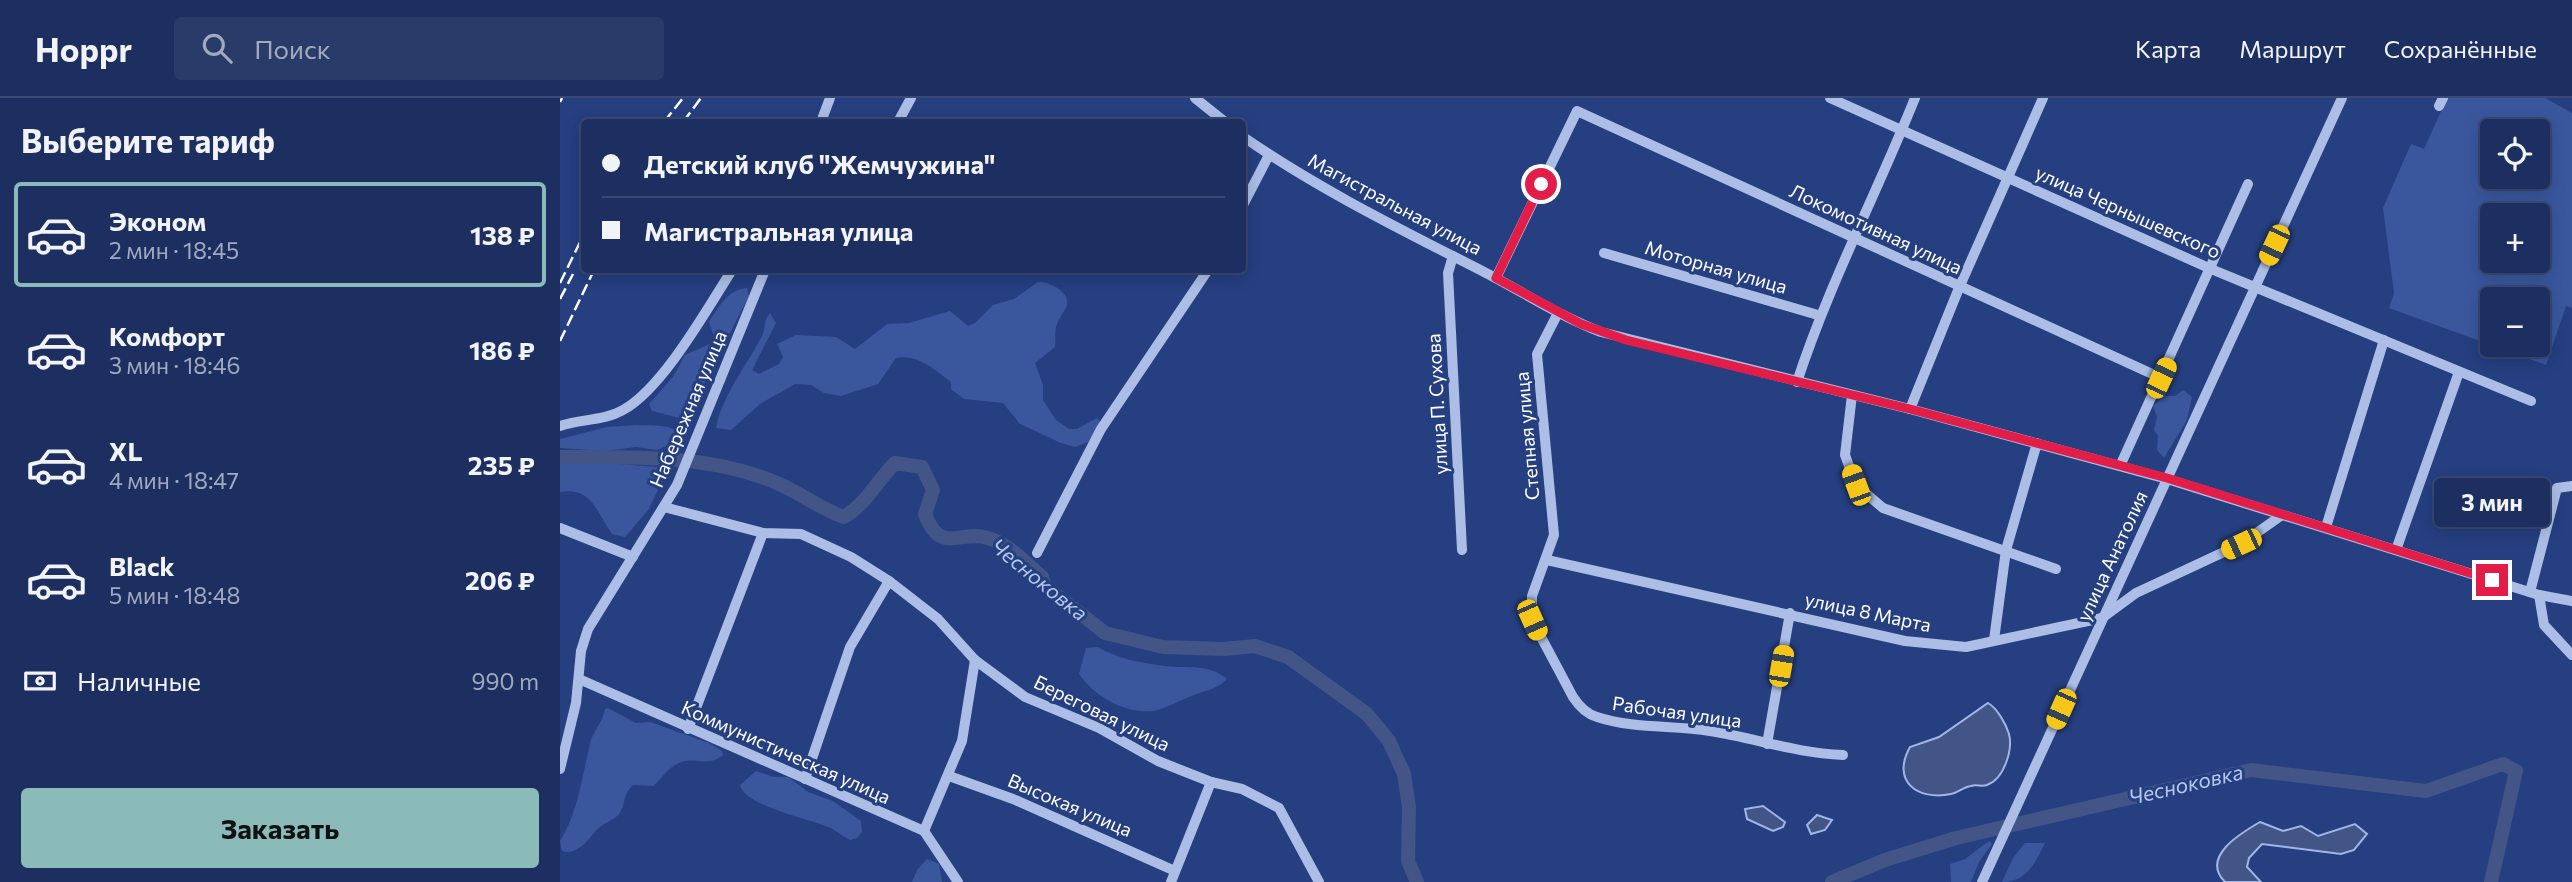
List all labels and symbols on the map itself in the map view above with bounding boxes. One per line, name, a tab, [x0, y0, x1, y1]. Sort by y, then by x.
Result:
street label: Магистральная улица	[1304, 148, 1486, 259]
street label: улица Чернышевского	[2032, 160, 2224, 263]
route start	[1525, 168, 1557, 200]
street label: Локомотивная улица	[1786, 178, 1966, 279]
car	[2256, 222, 2293, 268]
street label: Моторная улица	[1642, 235, 1790, 298]
street label: Набережная улица	[644, 327, 731, 491]
street label: улица П. Сухова	[1421, 333, 1452, 475]
car	[2143, 355, 2180, 401]
street label: Степная улица	[1509, 371, 1544, 501]
car	[1839, 462, 1874, 508]
callout: 3 мин	[2434, 478, 2550, 528]
street label: улица Анатолия	[2071, 487, 2152, 625]
car	[2218, 526, 2265, 562]
water label: Чесноковка	[987, 532, 1093, 625]
route end	[2476, 564, 2508, 596]
street label: улица 8 Марта	[1803, 587, 1933, 636]
car	[1514, 597, 1551, 643]
car	[1768, 643, 1795, 689]
street label: Береговая улица	[1031, 670, 1174, 755]
car	[2043, 686, 2080, 732]
street label: Рабочая улица	[1611, 691, 1743, 732]
street label: Коммунистическая улица	[678, 695, 894, 808]
water label: Чесноковка	[2126, 758, 2245, 809]
street label: Высокая улица	[1005, 768, 1136, 841]

